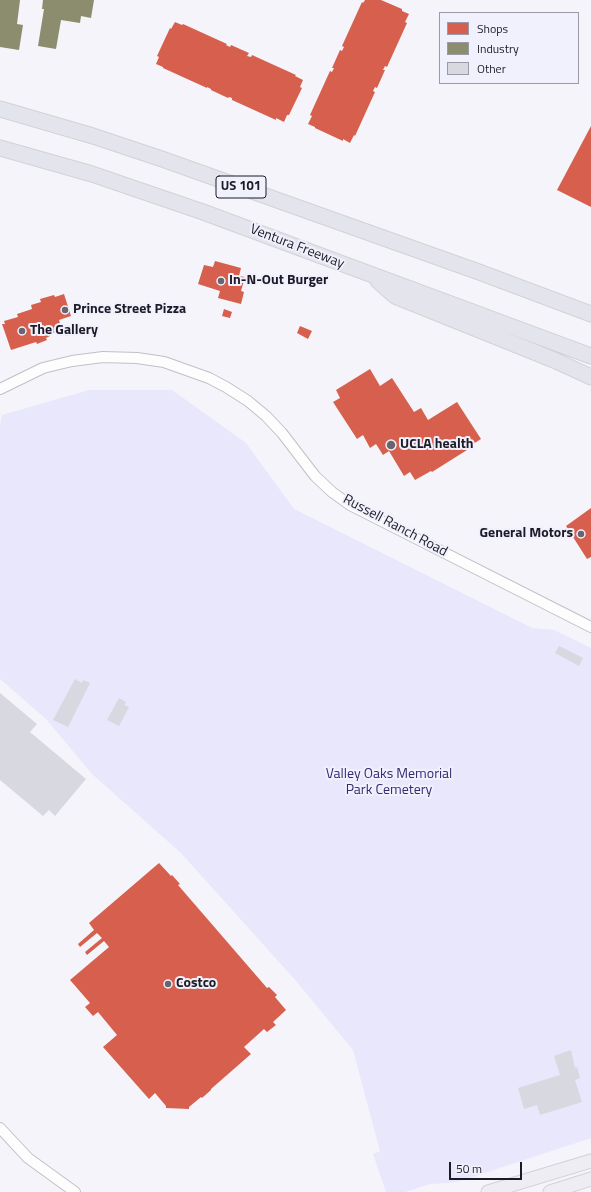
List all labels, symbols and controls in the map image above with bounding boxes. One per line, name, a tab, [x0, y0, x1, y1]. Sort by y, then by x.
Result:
legend	[439, 12, 579, 84]
text: Shops	[477, 19, 508, 38]
text: Industry	[477, 39, 519, 58]
text: Other	[477, 59, 506, 78]
road number: US 101	[216, 176, 266, 198]
street label: Ventura Freeway	[247, 221, 347, 273]
place label: In-N-Out Burger	[229, 273, 328, 289]
marker: In-N-Out Burger	[216, 276, 226, 286]
place label: Prince Street Pizza	[73, 302, 186, 318]
marker: Prince Street Pizza	[60, 305, 70, 315]
place label: The Gallery	[30, 323, 98, 339]
marker: The Gallery	[17, 326, 27, 336]
place label: UCLA health	[400, 437, 474, 453]
marker: UCLA health	[385, 439, 397, 451]
street label: Russell Ranch Road	[340, 491, 450, 561]
place label: General Motors	[479, 526, 573, 542]
marker: General Motors	[576, 529, 586, 539]
park label: Valley Oaks Memorial Park Cemetery	[326, 767, 452, 800]
place label: Costco	[176, 976, 216, 992]
marker: Costco	[163, 979, 173, 989]
scale bar	[451, 1154, 524, 1180]
text: 50 m	[456, 1159, 482, 1178]

